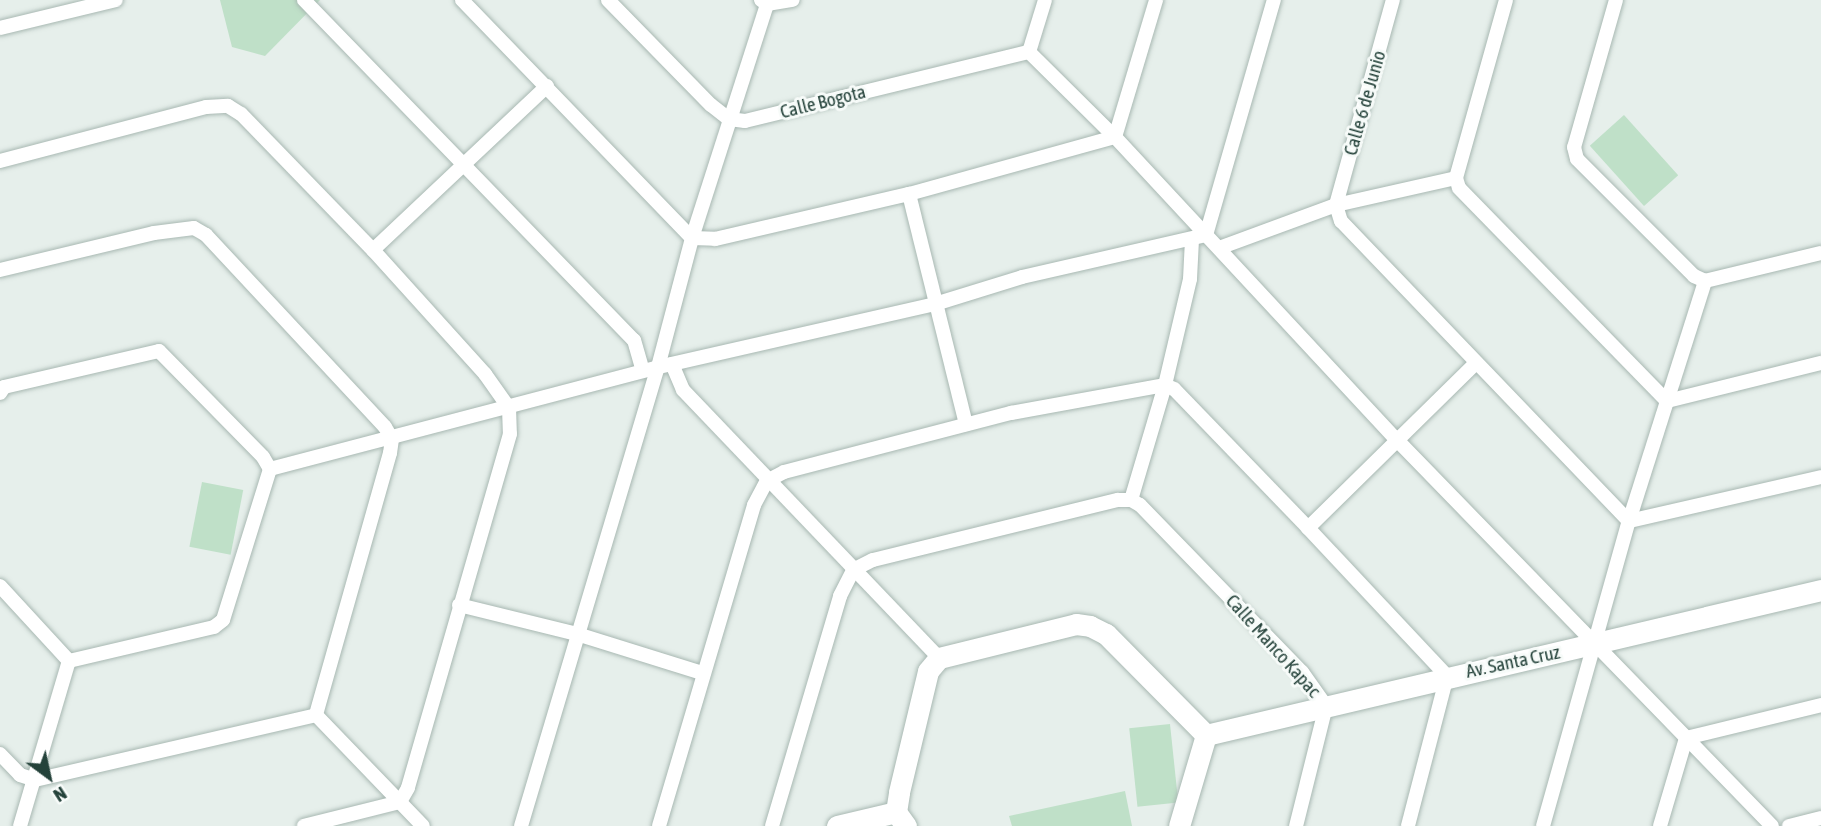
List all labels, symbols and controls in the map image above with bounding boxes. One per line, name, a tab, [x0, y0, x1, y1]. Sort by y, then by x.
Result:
street label: Calle 6 de Junio	[1339, 48, 1391, 158]
street label: Calle Bogota	[778, 80, 868, 124]
street label: Calle Manco Kapac	[1221, 590, 1325, 702]
street label: Av. Santa Cruz	[1464, 641, 1562, 683]
north arrow	[14, 742, 84, 812]
text: N	[50, 782, 71, 807]

